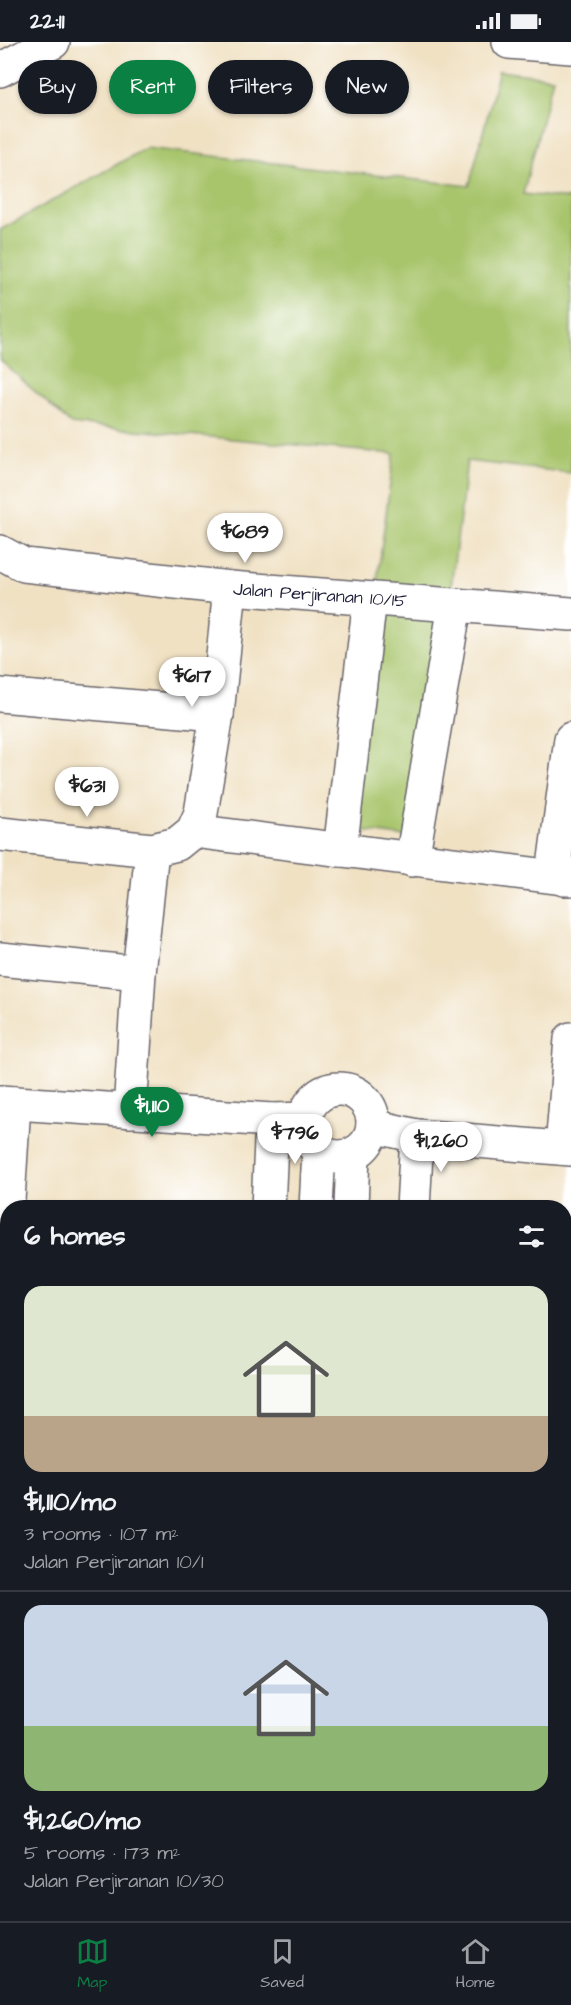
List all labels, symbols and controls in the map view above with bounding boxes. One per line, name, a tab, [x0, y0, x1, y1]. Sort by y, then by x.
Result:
text: 22:11	[30, 6, 64, 37]
chip: Buy	[18, 60, 97, 114]
chip: Rent	[109, 60, 196, 114]
chip: Filters	[208, 60, 313, 114]
chip: New	[325, 60, 409, 114]
pin: $689	[209, 513, 281, 564]
text: $689	[221, 518, 269, 546]
street label: Jalan Perjiranan 10/15	[232, 576, 408, 614]
pin: $617	[156, 657, 228, 708]
text: $617	[173, 662, 211, 690]
pin: $631	[51, 767, 123, 818]
text: $631	[69, 772, 105, 800]
pin: $1,110	[103, 1087, 201, 1138]
text: $1,110	[135, 1092, 169, 1120]
pin: $796	[259, 1114, 331, 1165]
text: $796	[271, 1119, 319, 1147]
pin: $1,260	[392, 1122, 490, 1173]
text: $1,260	[414, 1127, 468, 1155]
text: 6 homes	[24, 1218, 126, 1254]
icon: filters	[515, 1220, 548, 1253]
icon: home	[232, 1325, 340, 1433]
text: $1,110/mo	[24, 1484, 116, 1520]
text: 3 rooms · 107 m²	[24, 1520, 179, 1548]
text: Jalan Perjiranan 10/1	[24, 1548, 204, 1576]
icon: home	[232, 1644, 340, 1752]
text: $1,260/mo	[24, 1803, 141, 1839]
text: 5 rooms · 173 m²	[24, 1839, 180, 1867]
text: Jalan Perjiranan 10/30	[24, 1867, 224, 1895]
tab: Map	[76, 1935, 109, 1993]
tab: Saved	[260, 1935, 304, 1993]
tab: Home	[455, 1935, 495, 1993]

